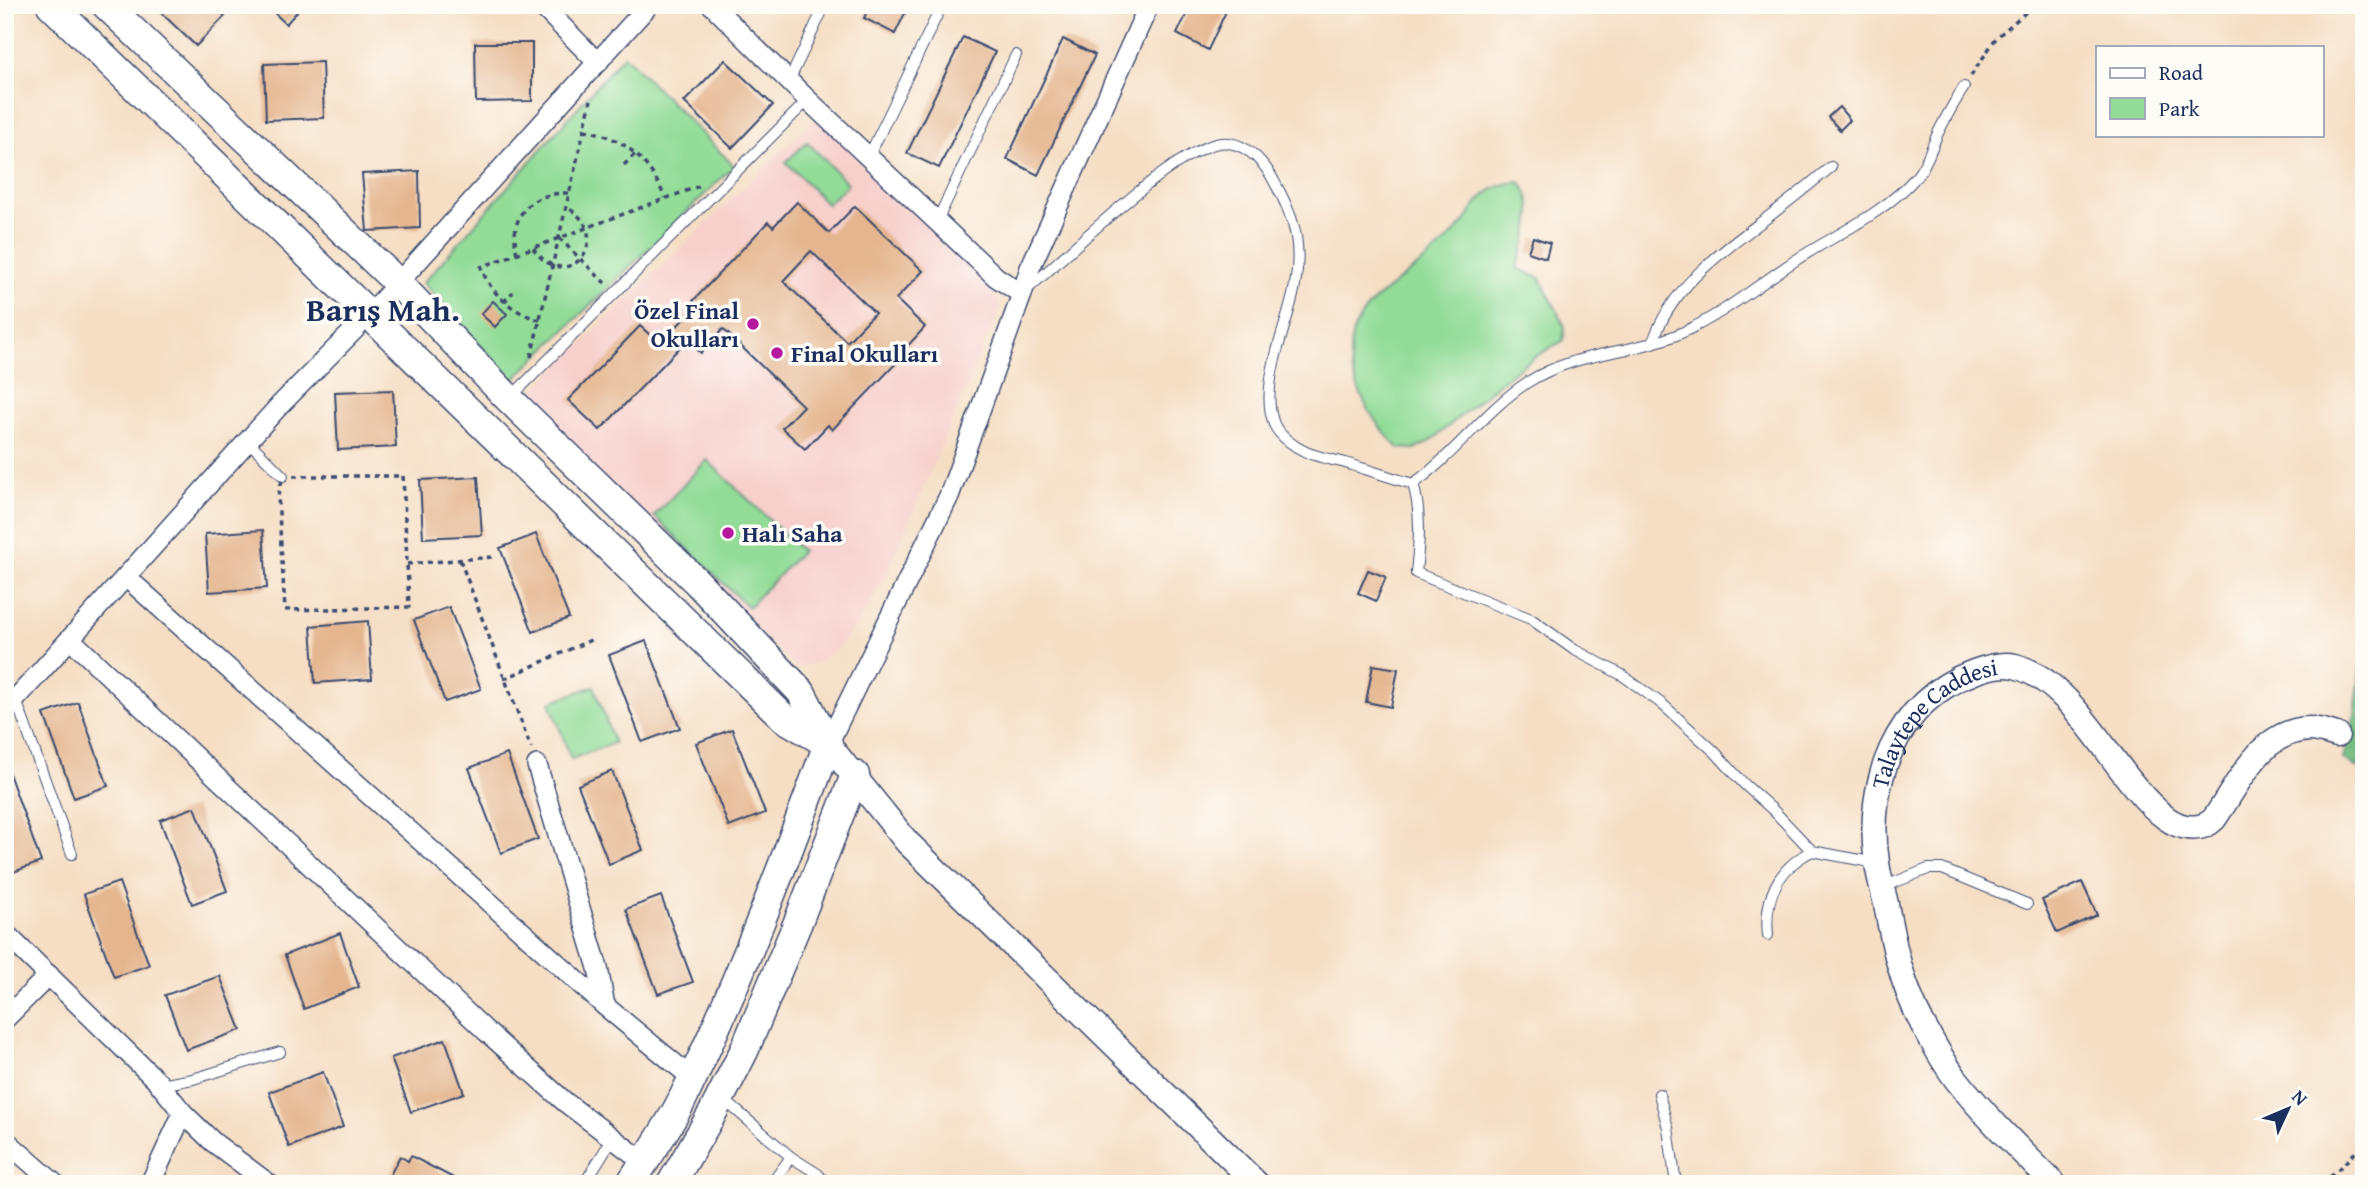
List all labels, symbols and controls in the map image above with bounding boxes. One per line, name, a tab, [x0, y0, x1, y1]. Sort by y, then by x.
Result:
legend	[2096, 46, 2324, 136]
text: Road	[2159, 57, 2204, 88]
text: Park	[2159, 93, 2200, 124]
district label: Barış Mah.	[306, 286, 460, 333]
place label: Özel Final Okulları	[634, 293, 740, 356]
marker: Özel Final Okulları	[745, 316, 761, 332]
place label: Final Okulları	[791, 336, 938, 371]
marker: Final Okulları	[769, 345, 785, 361]
place label: Halı Saha	[742, 516, 843, 551]
marker: Halı Saha	[720, 525, 736, 541]
street label: Talaytepe Caddesi	[1862, 649, 2001, 792]
north arrow	[2254, 1074, 2324, 1144]
text: N	[2286, 1083, 2315, 1112]

